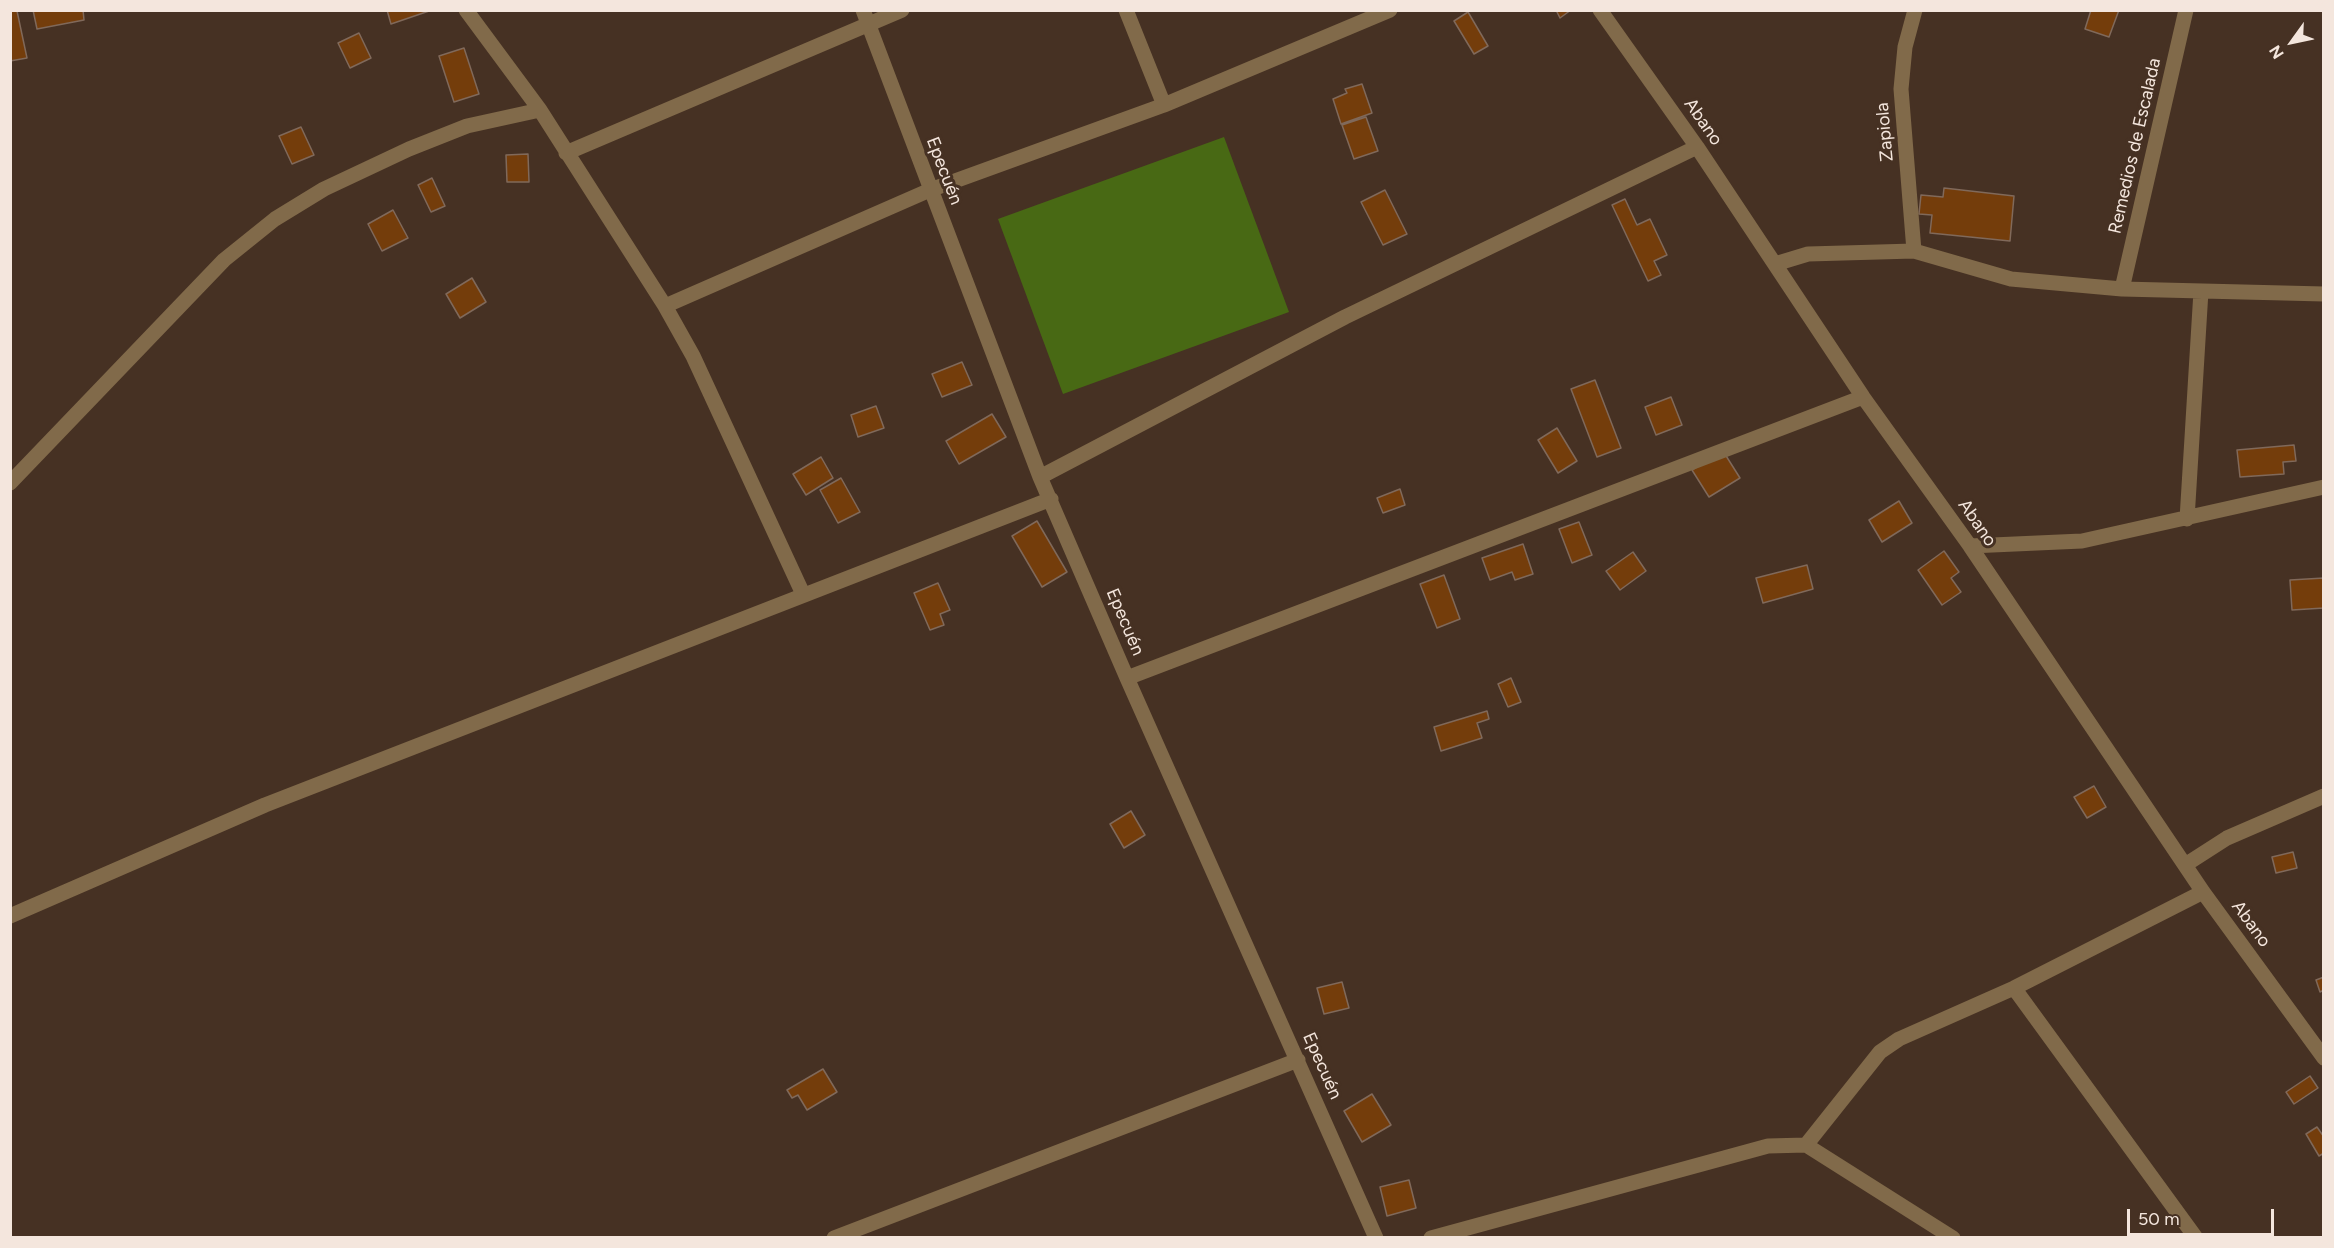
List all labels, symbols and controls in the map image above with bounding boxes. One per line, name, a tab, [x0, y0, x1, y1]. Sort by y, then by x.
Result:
north arrow	[2262, 12, 2322, 72]
text: N	[2265, 42, 2288, 62]
street label: Remedios de Escalada	[2104, 56, 2166, 236]
street label: Abano	[1679, 94, 1727, 150]
street label: Zapiola	[1872, 102, 1898, 162]
street label: Epecuén	[921, 134, 967, 208]
street label: Abano	[1953, 495, 2001, 551]
street label: Epecuén	[1101, 585, 1149, 659]
street label: Abano	[2227, 896, 2275, 952]
street label: Epecuén	[1298, 1029, 1346, 1103]
scale bar	[2130, 1197, 2277, 1235]
text: 50 m	[2138, 1208, 2180, 1230]

